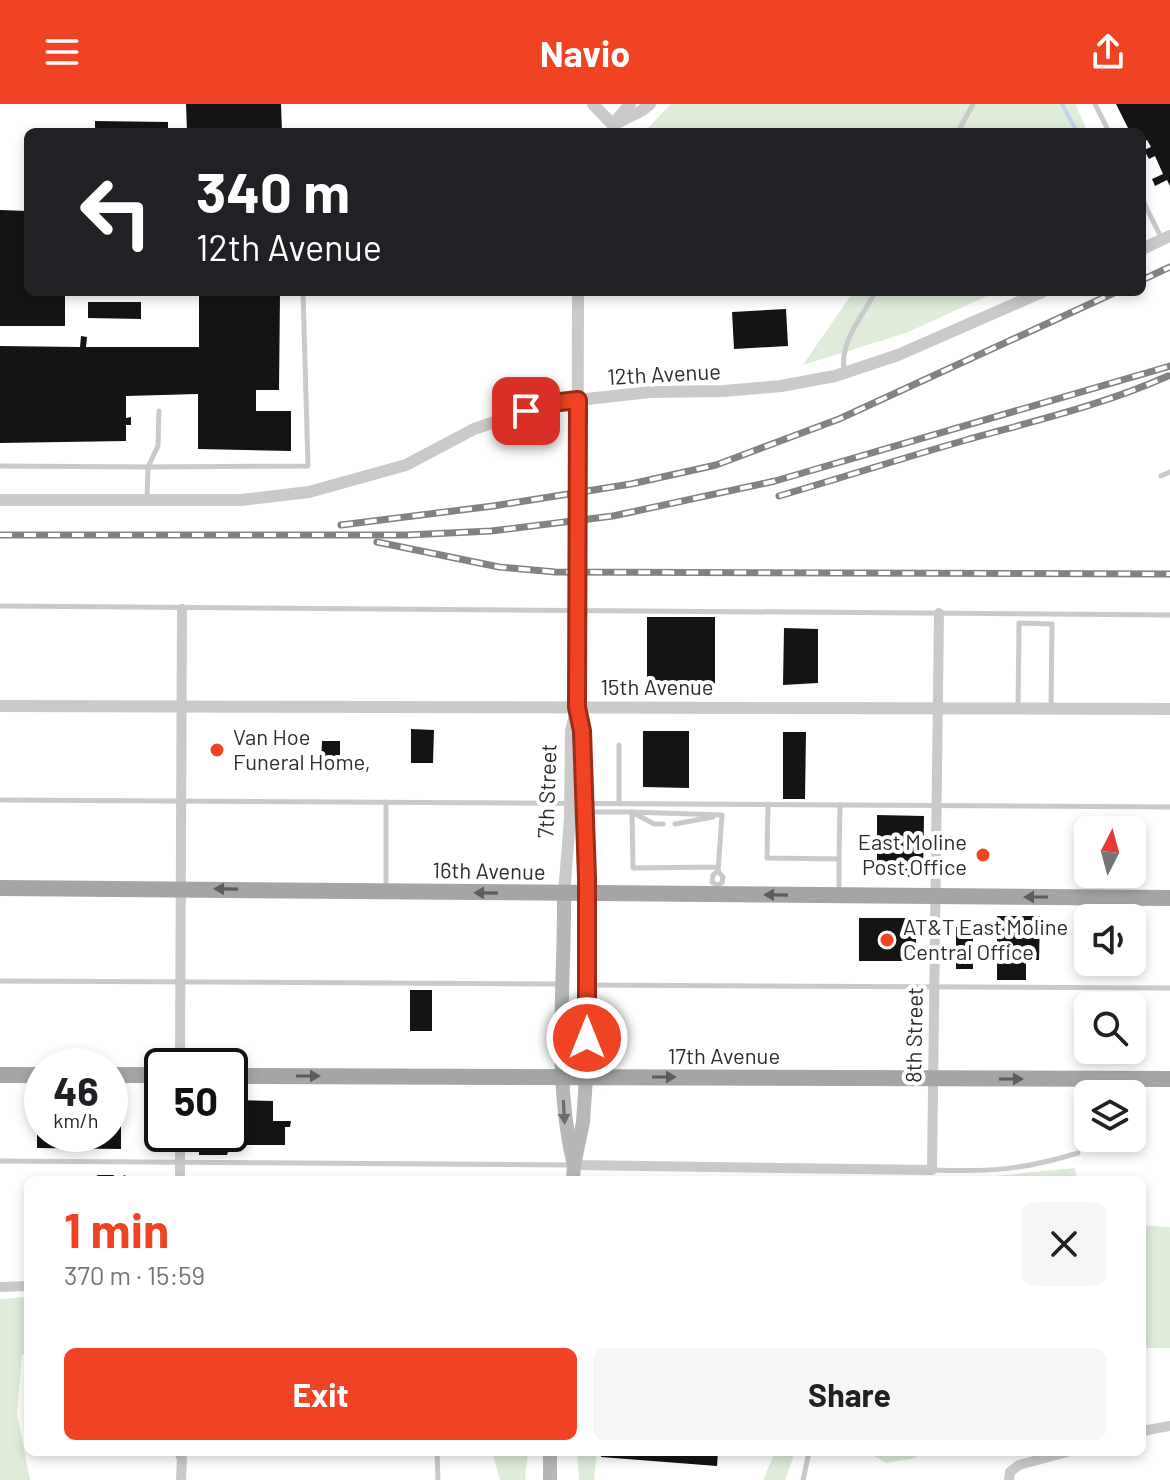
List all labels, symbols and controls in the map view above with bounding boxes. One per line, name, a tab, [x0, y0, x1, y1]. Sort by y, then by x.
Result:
icon: menu	[40, 30, 84, 74]
icon: share	[1086, 30, 1130, 74]
text: Navio	[540, 31, 630, 74]
text: 340 m	[196, 157, 350, 224]
icon: left	[64, 160, 168, 264]
text: 12th Avenue	[196, 225, 382, 268]
street label: 12th Avenue	[607, 357, 721, 389]
pin	[492, 377, 560, 445]
icon: arrive	[504, 389, 548, 433]
street label: 15th Avenue	[600, 673, 714, 699]
place label: Van Hoe Funeral Home,	[233, 723, 371, 774]
marker: Van Hoe Funeral Home,	[208, 741, 226, 759]
street label: 7th Street	[531, 743, 561, 839]
north arrow	[1074, 816, 1146, 888]
map controls	[1074, 816, 1146, 1152]
place label: East Moline Post Office	[858, 828, 967, 879]
marker: East Moline Post Office	[974, 846, 992, 864]
street label: 16th Avenue	[432, 856, 546, 884]
one-way arrow	[213, 883, 238, 896]
one-way arrow	[473, 887, 498, 899]
one-way arrow	[763, 889, 788, 901]
one-way arrow	[1023, 891, 1048, 903]
button: sound	[1074, 904, 1146, 976]
place label: AT&T East Moline Central Office	[903, 913, 1068, 964]
marker: AT&T East Moline Central Office	[878, 931, 896, 949]
street label: 8th Street	[899, 987, 927, 1083]
button: search	[1074, 992, 1146, 1064]
position arrow	[545, 996, 629, 1080]
street label: 17th Avenue	[668, 1042, 780, 1068]
speed limit sign: 50	[144, 1048, 248, 1152]
text: 46	[53, 1066, 99, 1114]
one-way arrow	[296, 1070, 321, 1082]
one-way arrow	[652, 1071, 677, 1083]
one-way arrow	[999, 1073, 1024, 1085]
button: layers	[1074, 1080, 1146, 1152]
one-way arrow	[558, 1100, 571, 1125]
text: km/h	[53, 1108, 99, 1132]
text: 1 min	[64, 1200, 169, 1258]
button: close	[1022, 1202, 1106, 1286]
text: 370 m · 15:59	[64, 1259, 205, 1290]
button: Exit	[64, 1348, 577, 1440]
button: Share	[593, 1348, 1106, 1440]

